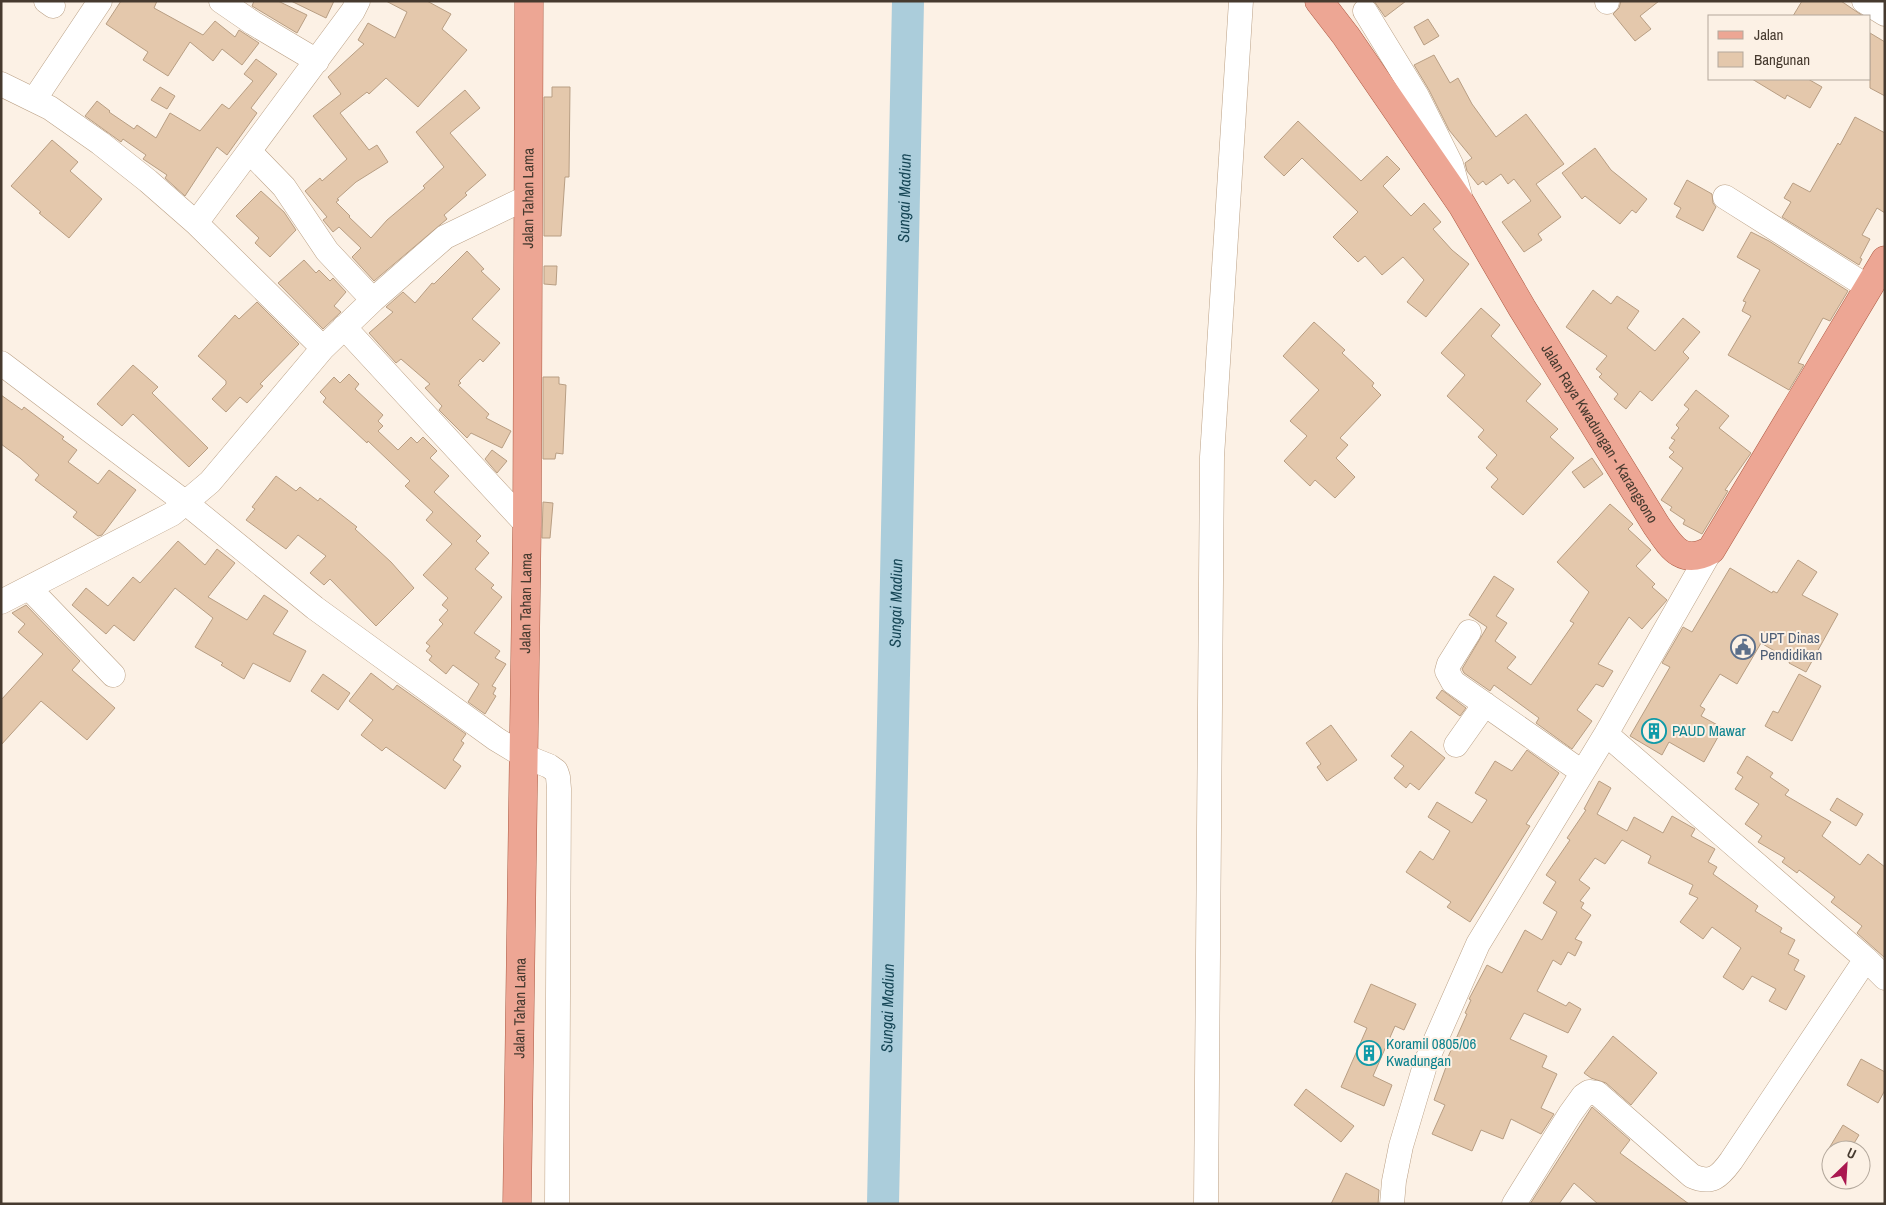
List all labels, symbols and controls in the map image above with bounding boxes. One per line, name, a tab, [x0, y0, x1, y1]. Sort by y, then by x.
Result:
legend	[1708, 15, 1871, 80]
text: Jalan	[1754, 24, 1783, 45]
text: Bangunan	[1754, 49, 1810, 70]
street label: Jalan Tahan Lama	[517, 148, 538, 248]
water label: Sungai Madiun	[892, 153, 916, 243]
street label: Jalan Raya Kwadungan - Karangsono	[1537, 340, 1663, 527]
street label: Jalan Tahan Lama	[514, 552, 537, 654]
water label: Sungai Madiun	[884, 558, 907, 648]
place label: UPT Dinas Pendidikan	[1760, 627, 1822, 665]
public building icon: UPT Dinas Pendidikan	[1730, 634, 1756, 660]
building icon: PAUD Mawar	[1641, 718, 1667, 744]
place label: PAUD Mawar	[1672, 720, 1746, 741]
street label: Jalan Tahan Lama	[508, 957, 531, 1058]
water label: Sungai Madiun	[875, 963, 899, 1053]
place label: Koramil 0805/06 Kwadungan	[1386, 1033, 1476, 1071]
building icon: Koramil 0805/06 Kwadungan	[1356, 1040, 1382, 1066]
north arrow	[1821, 1140, 1871, 1190]
text: U	[1844, 1143, 1859, 1163]

